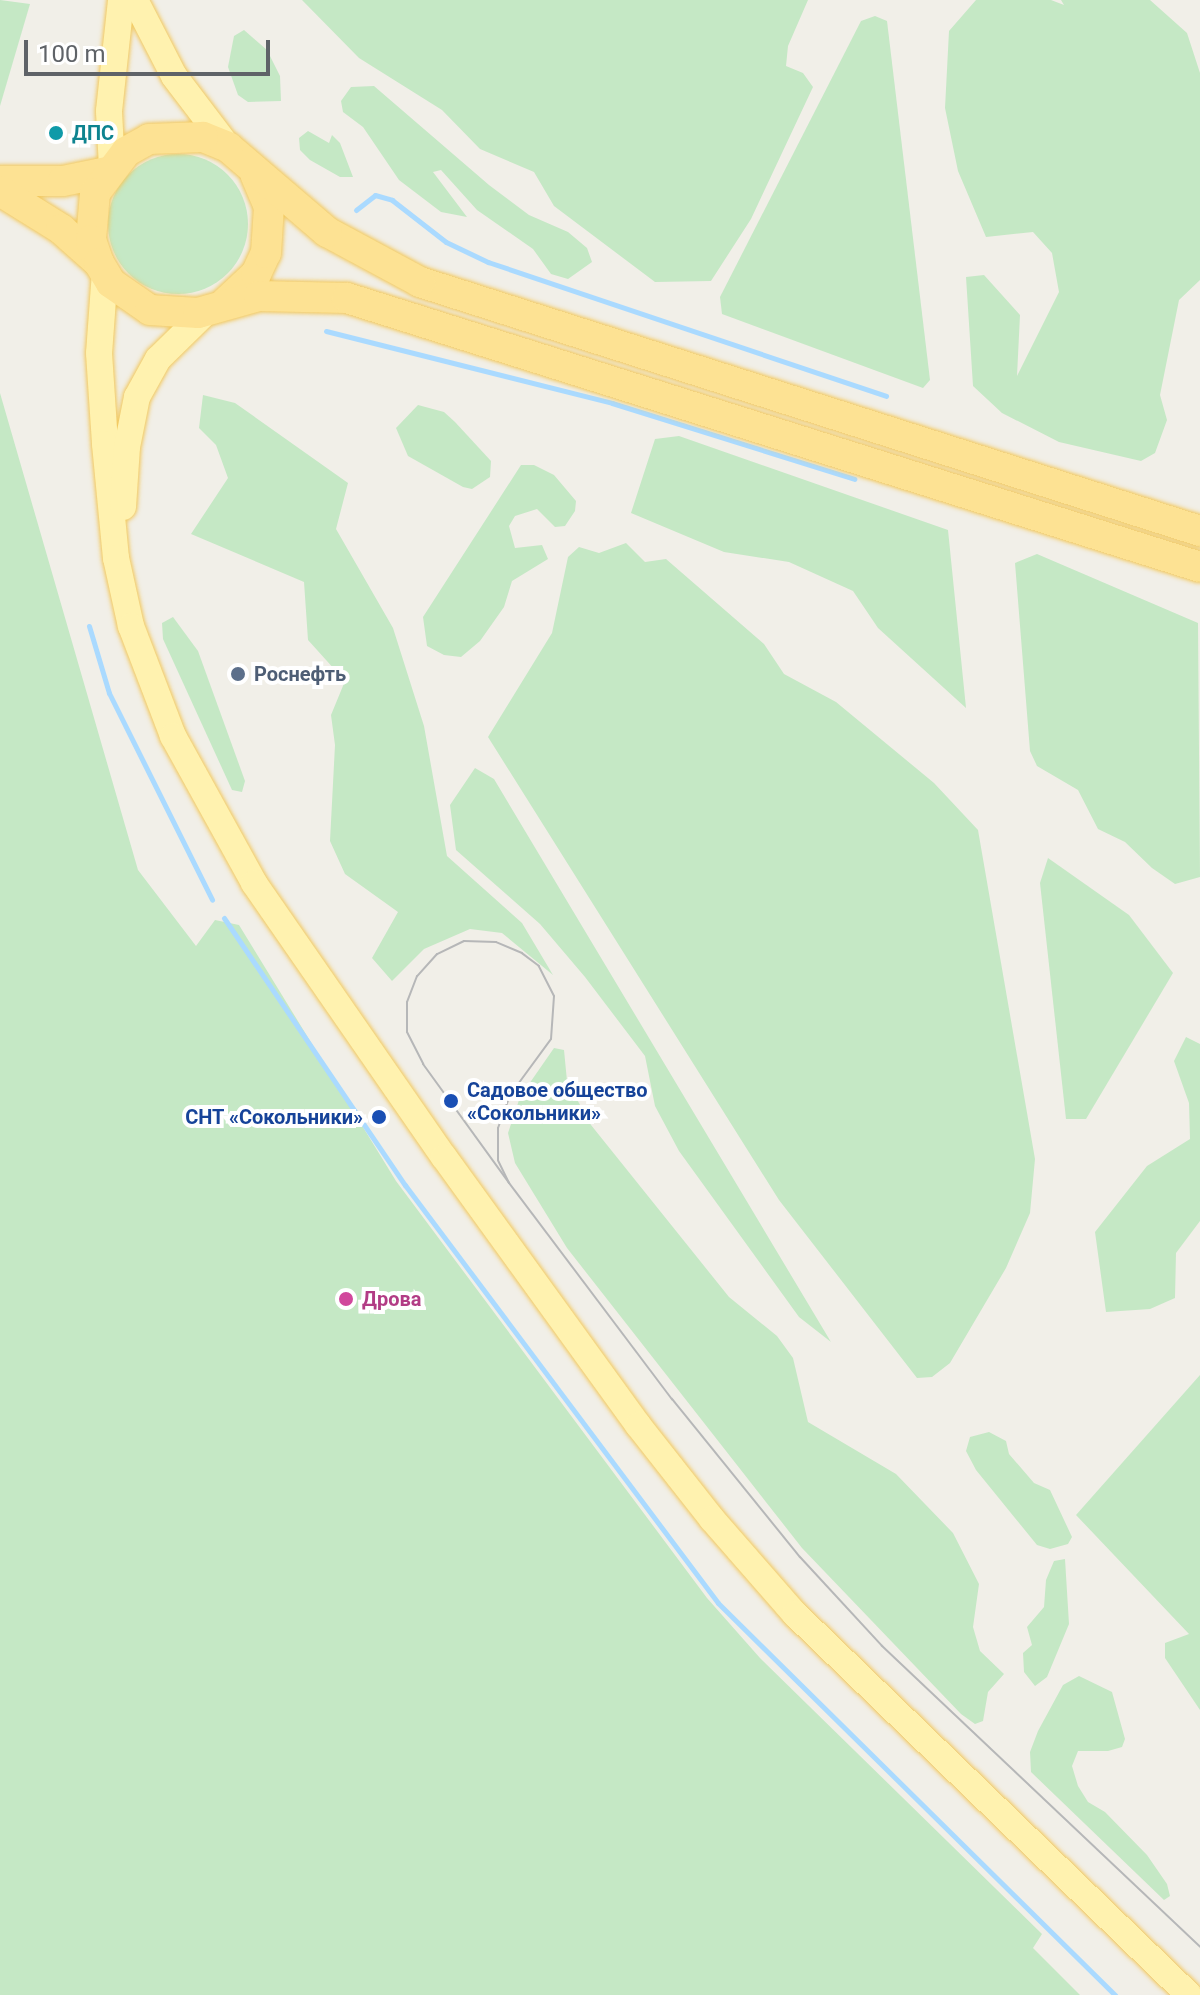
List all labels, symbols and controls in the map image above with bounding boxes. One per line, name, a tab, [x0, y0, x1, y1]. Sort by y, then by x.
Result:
scale bar	[28, 24, 274, 74]
text: 100 m	[38, 40, 105, 68]
place label: ДПС	[72, 121, 114, 145]
marker: ДПС	[47, 124, 65, 142]
place label: Роснефть	[254, 662, 346, 686]
marker: Роснефть	[229, 665, 247, 683]
place label: Садовое общество «Сокольники»	[467, 1078, 648, 1125]
marker: Садовое общество «Сокольники»	[442, 1092, 460, 1110]
place label: СНТ «Сокольники»	[185, 1105, 363, 1129]
marker: СНТ «Сокольники»	[370, 1108, 388, 1126]
place label: Дрова	[362, 1287, 421, 1311]
marker: Дрова	[337, 1290, 355, 1308]

